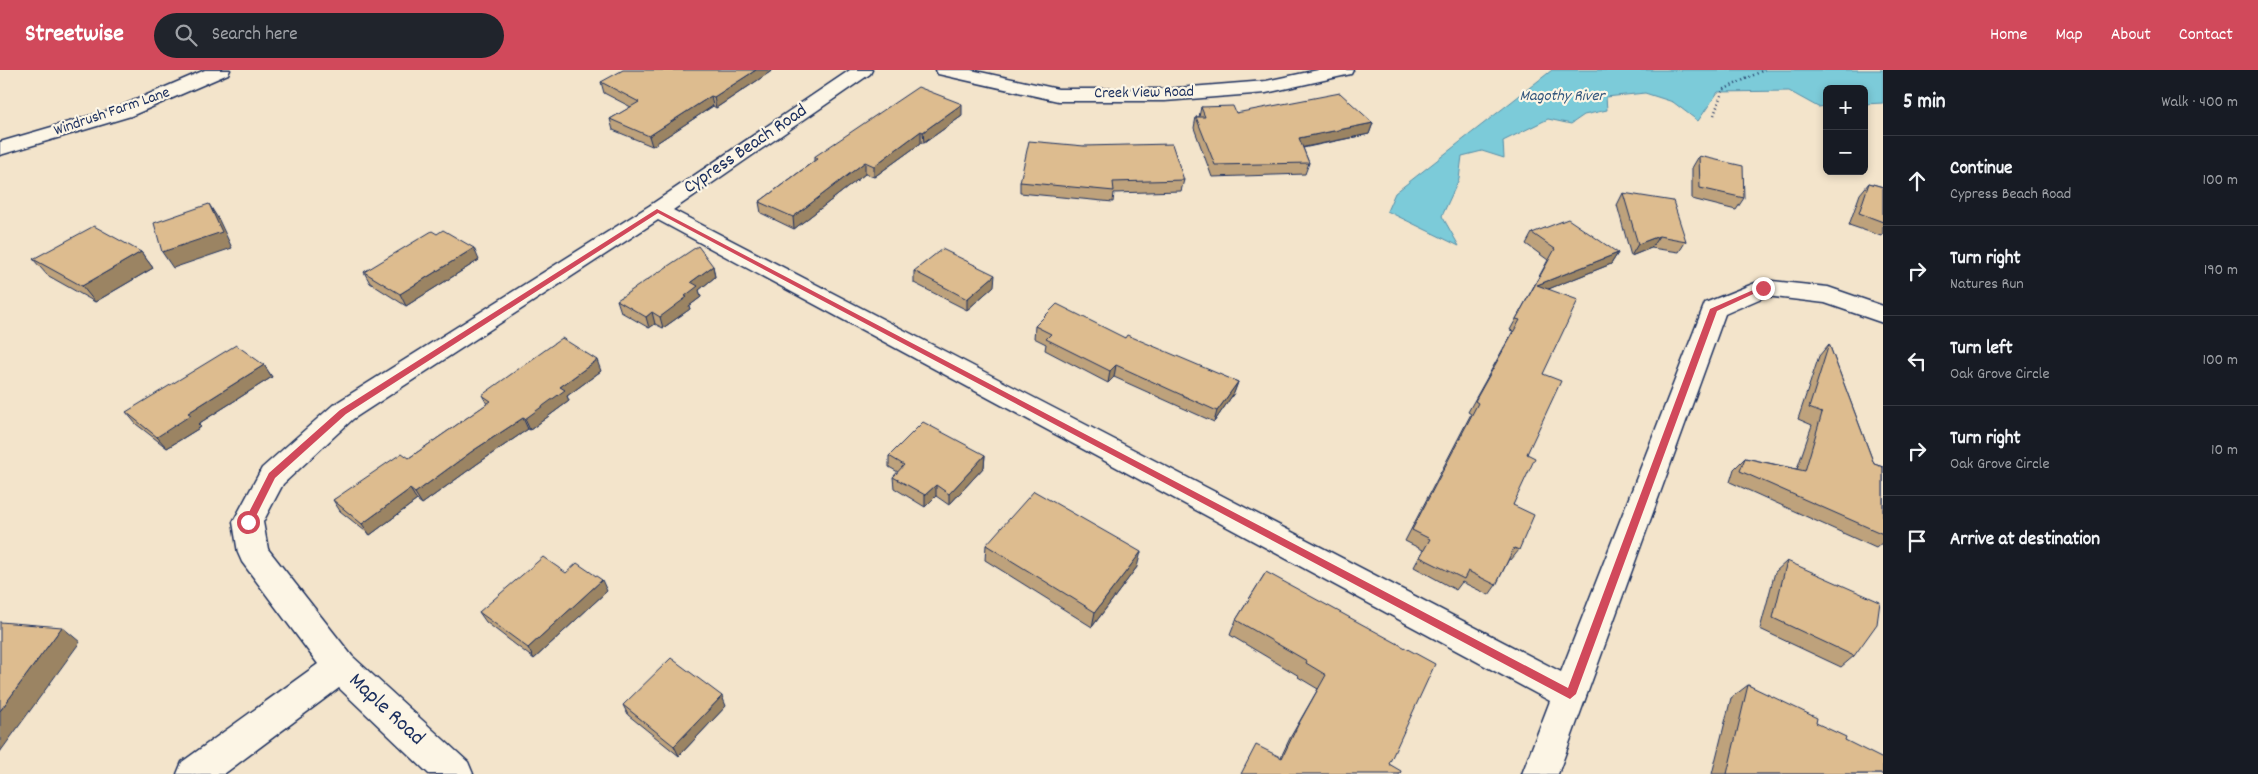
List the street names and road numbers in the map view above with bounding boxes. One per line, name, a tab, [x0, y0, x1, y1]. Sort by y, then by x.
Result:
street label: Windrush Farm Lane	[51, 81, 173, 143]
street label: Creek View Road	[1094, 81, 1194, 105]
street label: Cypress Beach Road	[679, 99, 813, 201]
street label: Maple Road	[341, 666, 431, 754]

